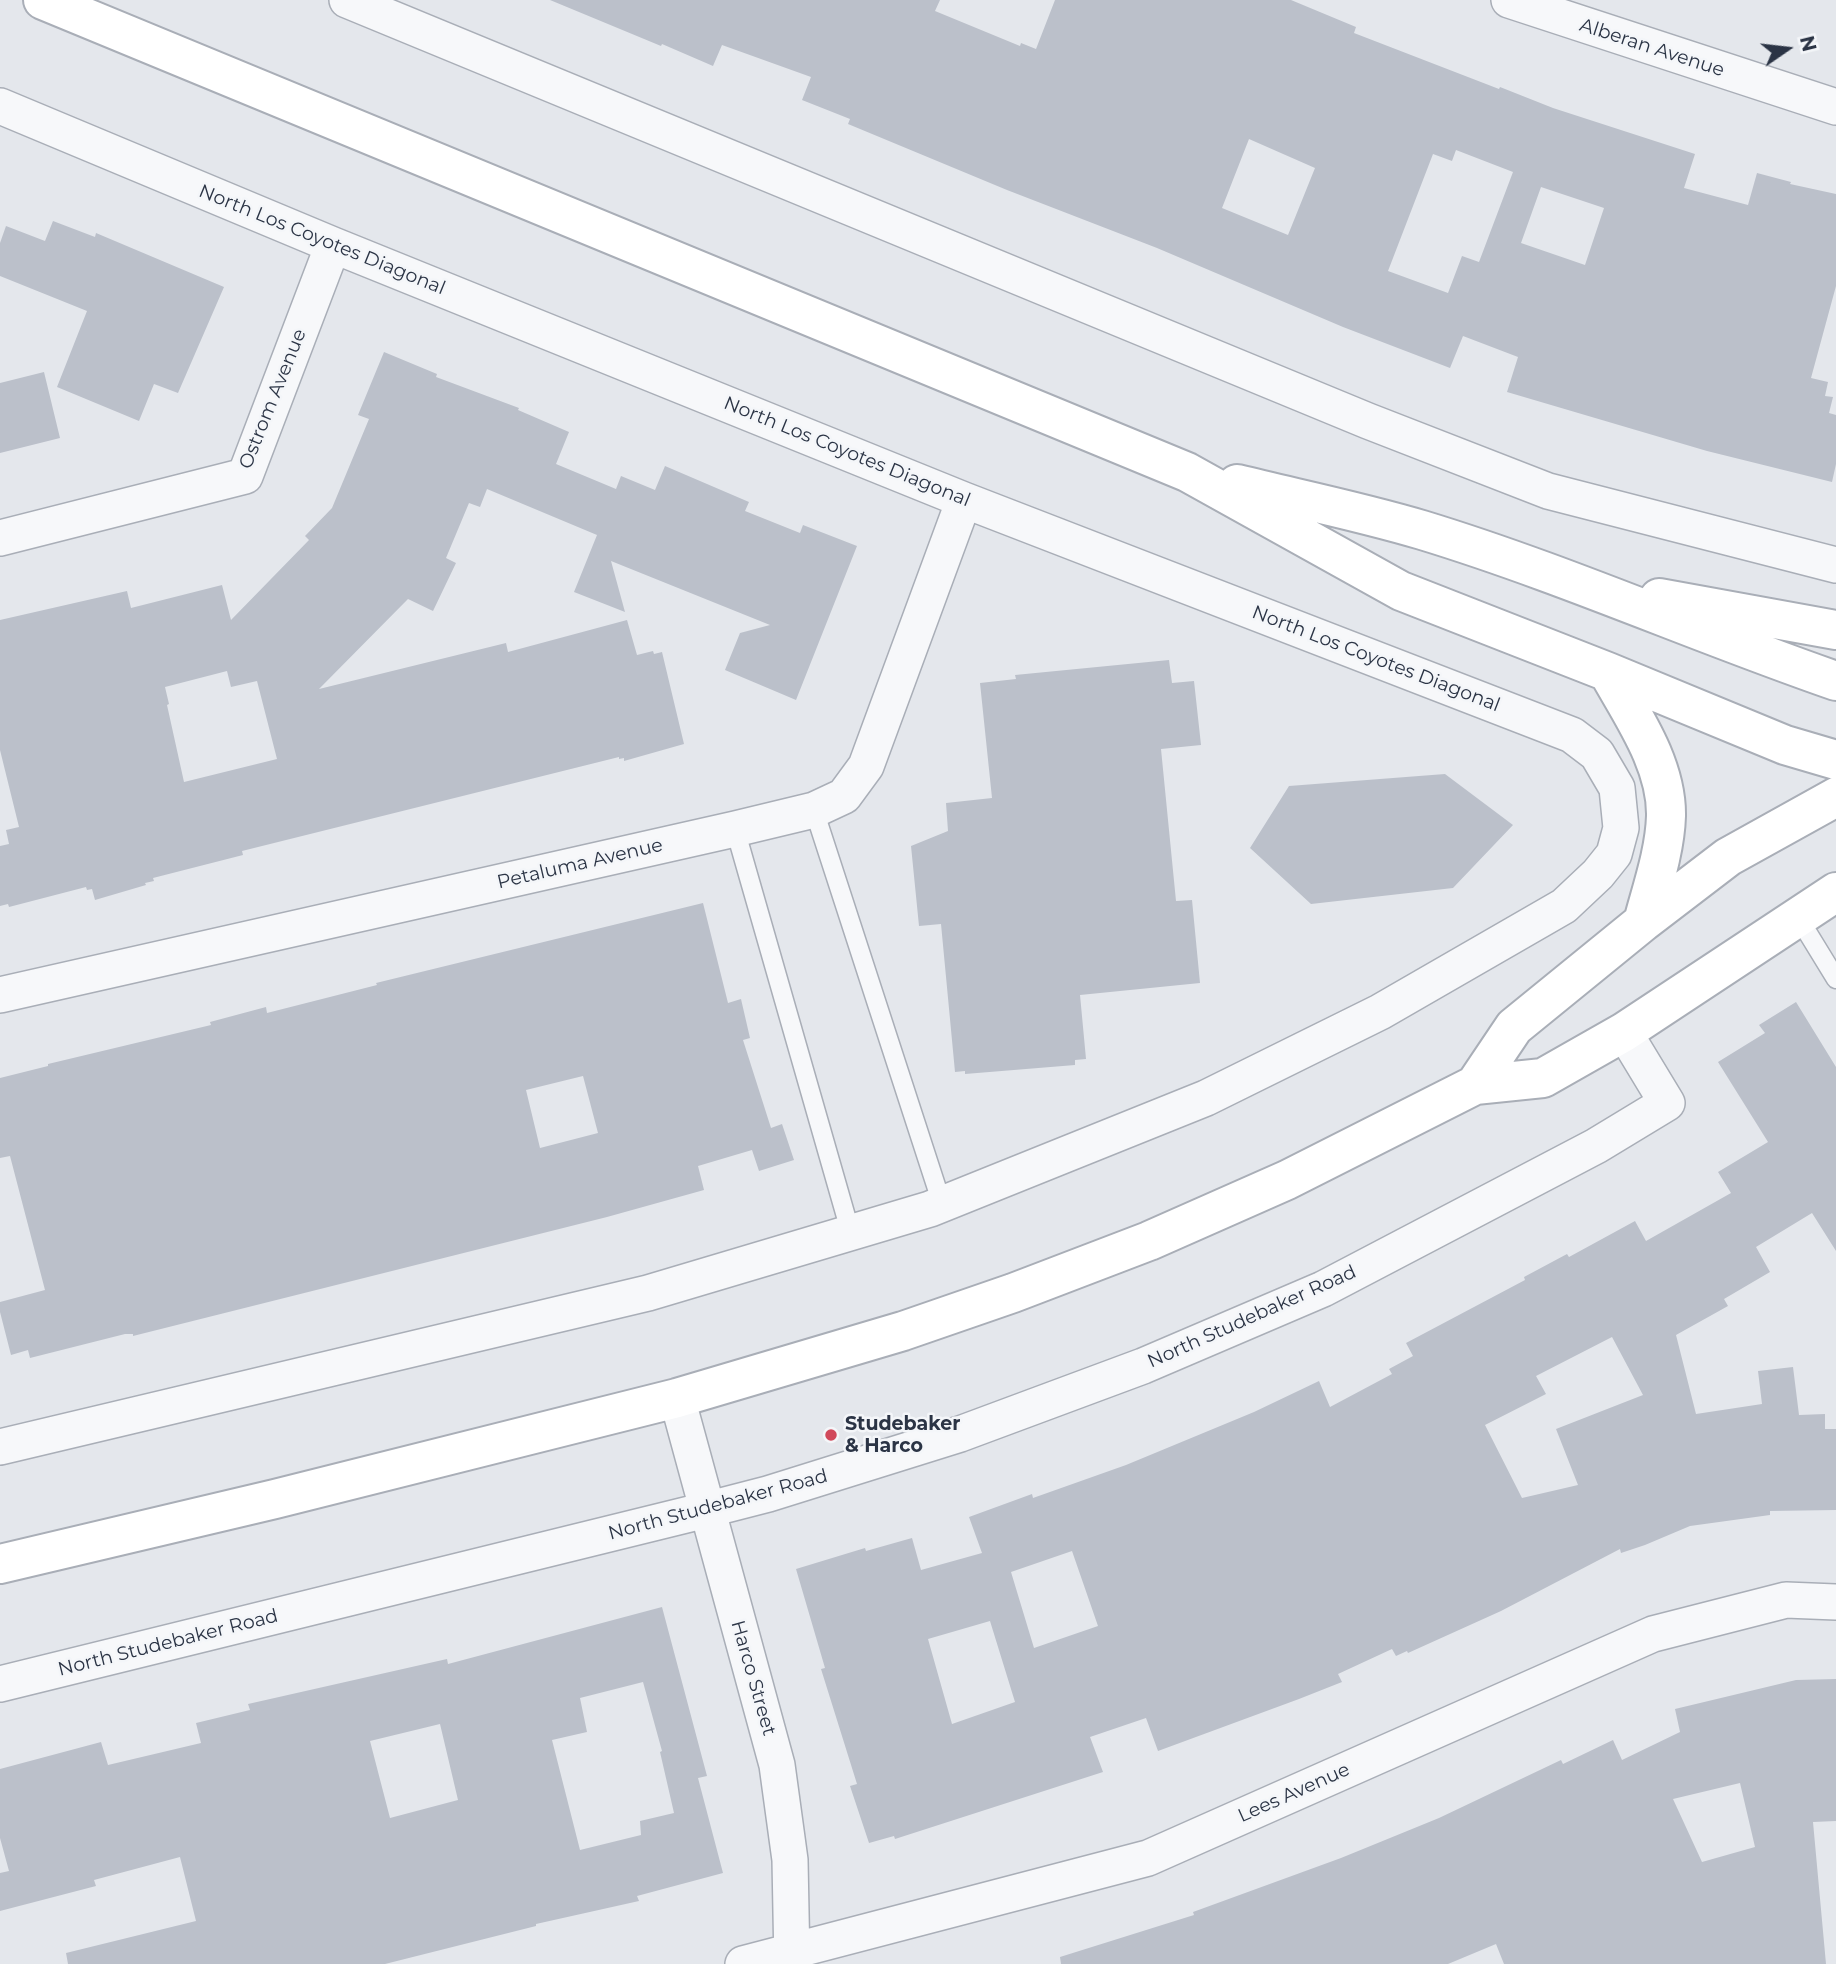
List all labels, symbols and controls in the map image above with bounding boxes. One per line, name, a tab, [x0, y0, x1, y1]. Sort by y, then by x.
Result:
street label: Alberan Avenue	[1577, 14, 1727, 82]
north arrow	[1752, 14, 1822, 84]
text: N	[1795, 34, 1821, 54]
street label: North Los Coyotes Diagonal	[195, 180, 449, 300]
street label: Ostrom Avenue	[235, 326, 311, 472]
street label: North Los Coyotes Diagonal	[720, 392, 974, 512]
street label: North Los Coyotes Diagonal	[1249, 601, 1503, 717]
street label: Petaluma Avenue	[495, 834, 665, 894]
street label: North Studebaker Road	[1144, 1261, 1360, 1373]
place label: Studebaker & Harco	[845, 1413, 960, 1457]
marker: Studebaker & Harco	[823, 1427, 839, 1443]
street label: North Studebaker Road	[606, 1465, 830, 1545]
street label: North Studebaker Road	[56, 1605, 280, 1681]
street label: Harco Street	[726, 1618, 780, 1738]
street label: Lees Avenue	[1235, 1758, 1353, 1828]

